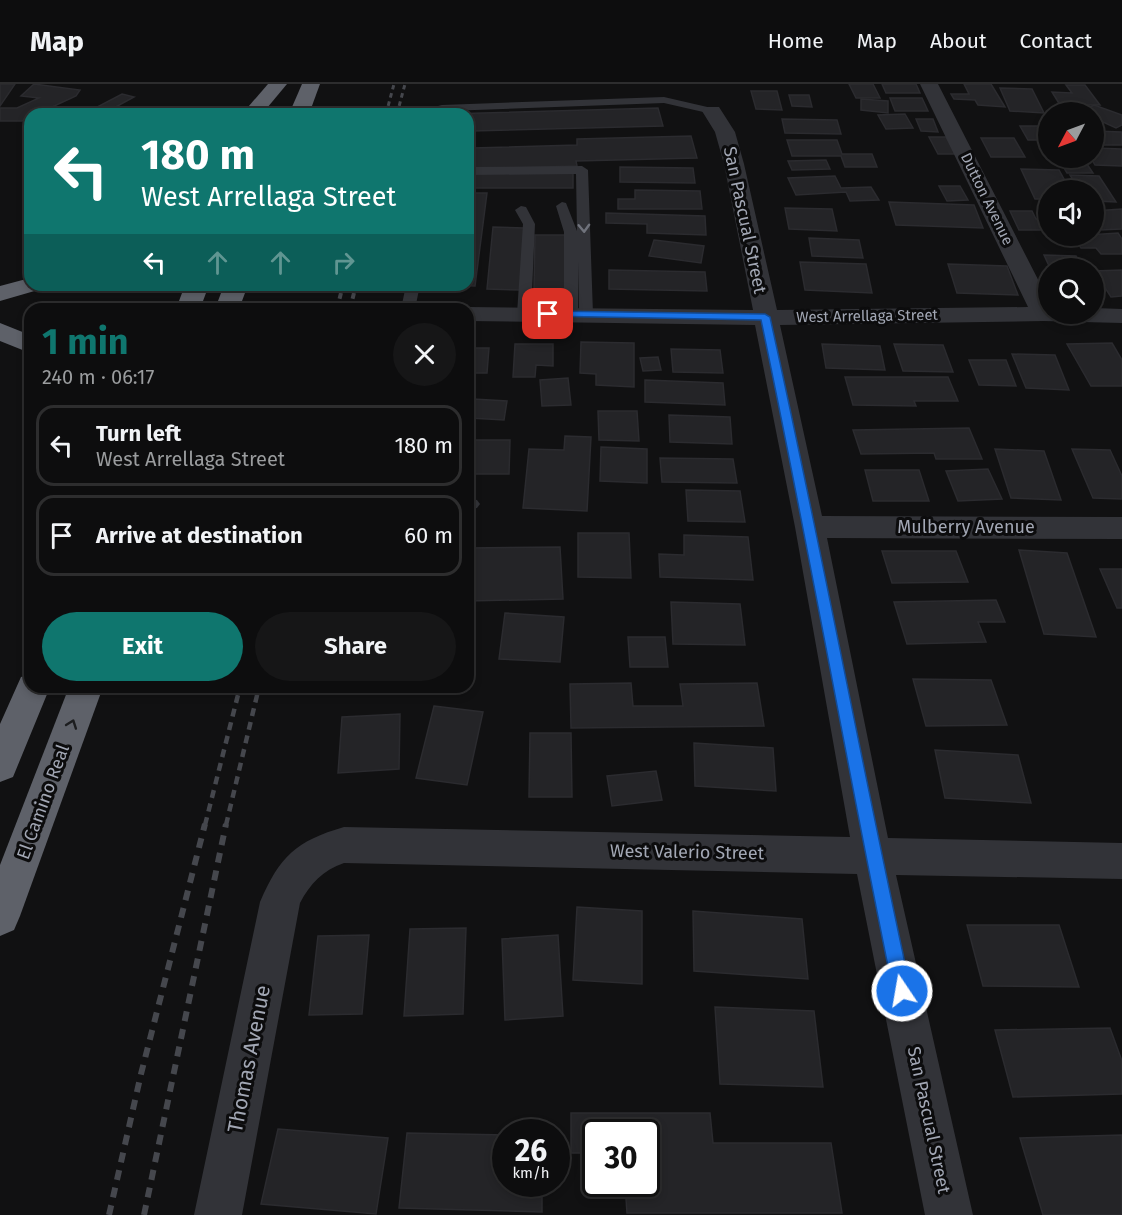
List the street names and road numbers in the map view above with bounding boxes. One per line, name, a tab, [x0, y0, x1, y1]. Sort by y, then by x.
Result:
street label: San Pascual Street	[719, 144, 771, 296]
street label: Dutton Avenue	[957, 150, 1017, 248]
street label: West Arrellaga Street	[796, 306, 939, 326]
street label: Mulberry Avenue	[897, 516, 1035, 538]
street label: El Camino Real	[12, 742, 74, 862]
street label: West Valerio Street	[610, 840, 765, 864]
street label: Thomas Avenue	[222, 983, 276, 1135]
street label: San Pascual Street	[903, 1044, 955, 1196]

